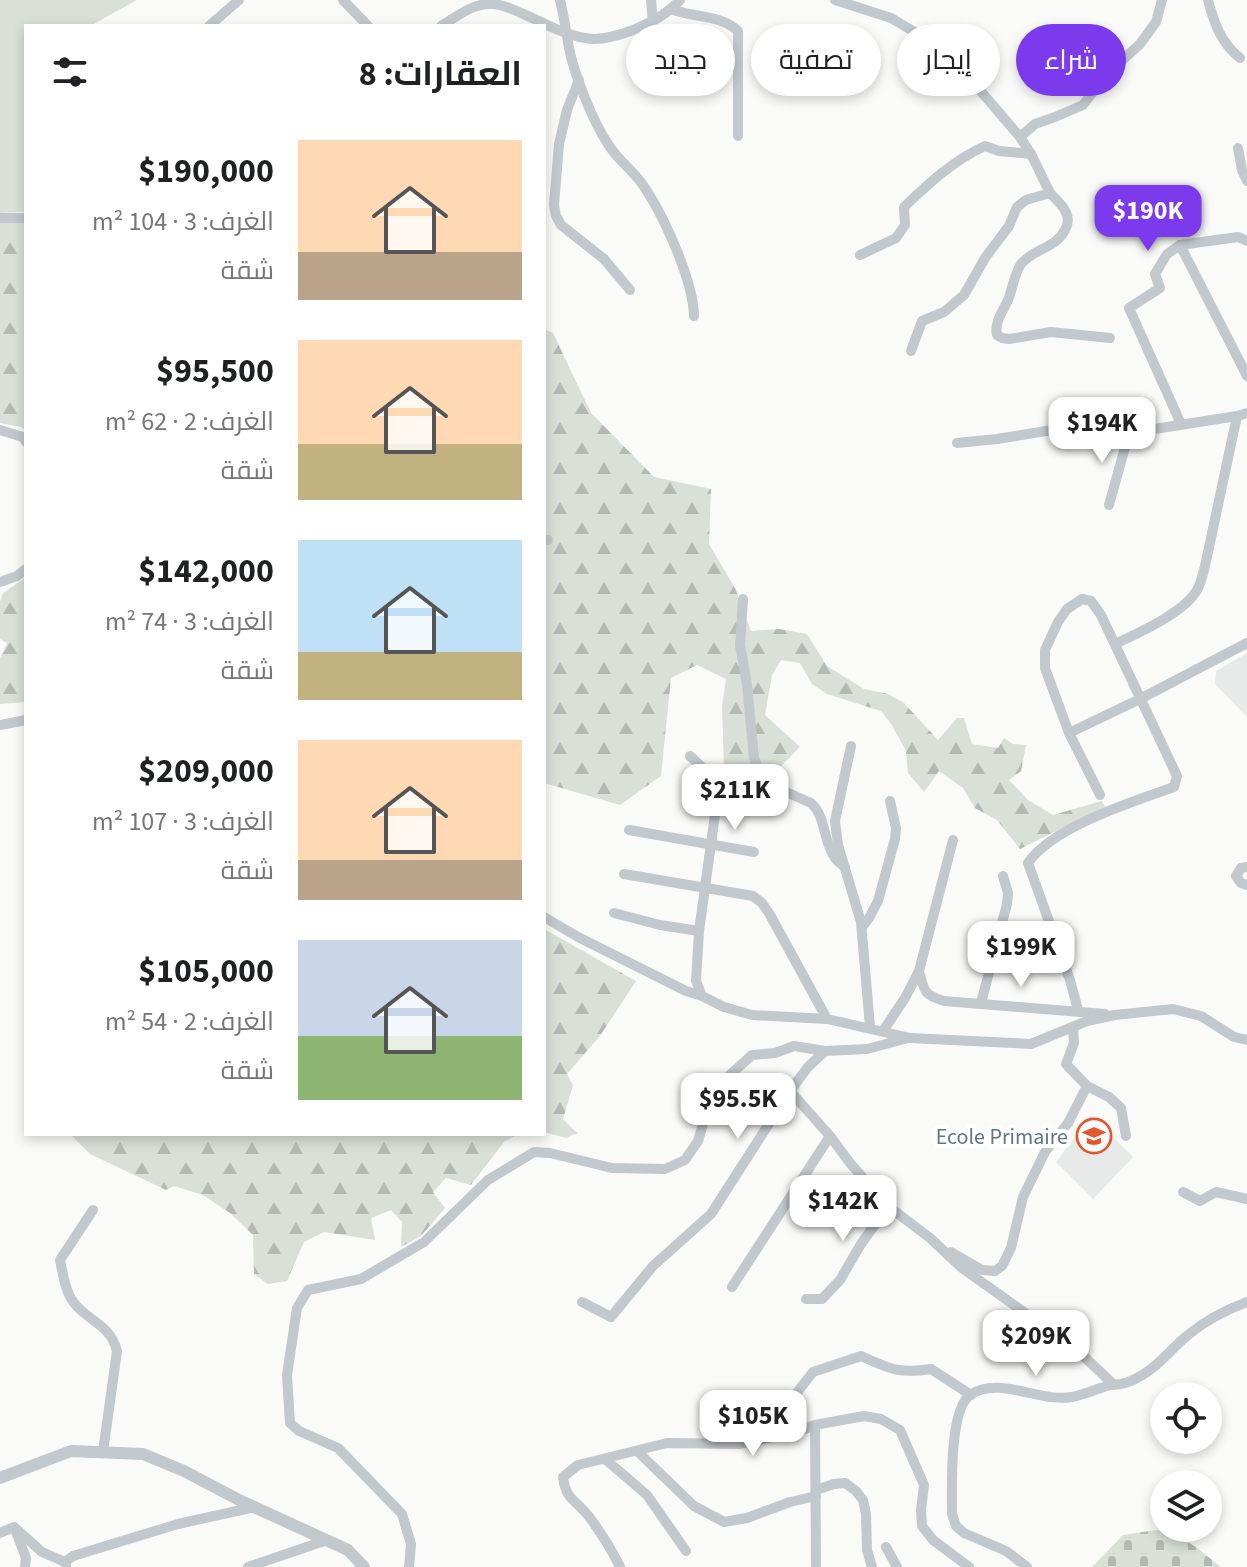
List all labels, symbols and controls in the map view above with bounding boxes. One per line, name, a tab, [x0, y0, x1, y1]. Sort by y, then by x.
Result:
chip: جديد	[626, 24, 735, 96]
chip: تصفية	[751, 24, 881, 96]
chip: إيجار	[897, 24, 1000, 96]
chip: شراء	[1016, 24, 1126, 96]
icon: filters	[48, 50, 92, 94]
text: العقارات: 8	[359, 50, 522, 99]
text: $190,000	[138, 147, 274, 196]
icon: home	[362, 172, 458, 268]
pin: $190K	[1092, 185, 1204, 253]
text: $190K	[1113, 192, 1183, 229]
text: الغرف: 3 · 104 m²	[92, 203, 274, 240]
text: شقة	[221, 252, 274, 289]
text: $95,500	[156, 347, 274, 396]
icon: home	[362, 372, 458, 468]
pin: $194K	[1046, 397, 1158, 465]
text: الغرف: 2 · 62 m²	[105, 403, 274, 440]
text: $194K	[1067, 404, 1137, 441]
text: شقة	[221, 452, 274, 489]
text: $142,000	[138, 547, 274, 596]
icon: home	[362, 572, 458, 668]
text: الغرف: 3 · 74 m²	[105, 603, 274, 640]
text: شقة	[221, 652, 274, 689]
text: $209,000	[138, 747, 274, 796]
pin: $211K	[679, 764, 791, 832]
text: $211K	[700, 771, 770, 808]
icon: home	[362, 772, 458, 868]
text: الغرف: 3 · 107 m²	[92, 803, 274, 840]
text: شقة	[221, 852, 274, 889]
pin: $199K	[965, 921, 1077, 989]
text: $199K	[986, 928, 1056, 965]
text: $105,000	[138, 947, 274, 996]
icon: home	[362, 972, 458, 1068]
text: الغرف: 2 · 54 m²	[105, 1003, 274, 1040]
text: شقة	[221, 1052, 274, 1089]
pin: $95.5K	[673, 1073, 803, 1141]
text: $95.5K	[699, 1080, 777, 1117]
school or university icon: Ecole Primaire	[1075, 1117, 1113, 1155]
place label: Ecole Primaire	[936, 1121, 1068, 1153]
pin: $142K	[787, 1175, 899, 1243]
text: $142K	[808, 1182, 878, 1219]
pin: $209K	[980, 1310, 1092, 1378]
text: $209K	[1001, 1317, 1071, 1354]
map controls	[1150, 1382, 1222, 1542]
button: locate	[1150, 1382, 1222, 1454]
pin: $105K	[697, 1390, 809, 1458]
text: $105K	[718, 1397, 788, 1434]
button: layers	[1150, 1470, 1222, 1542]

